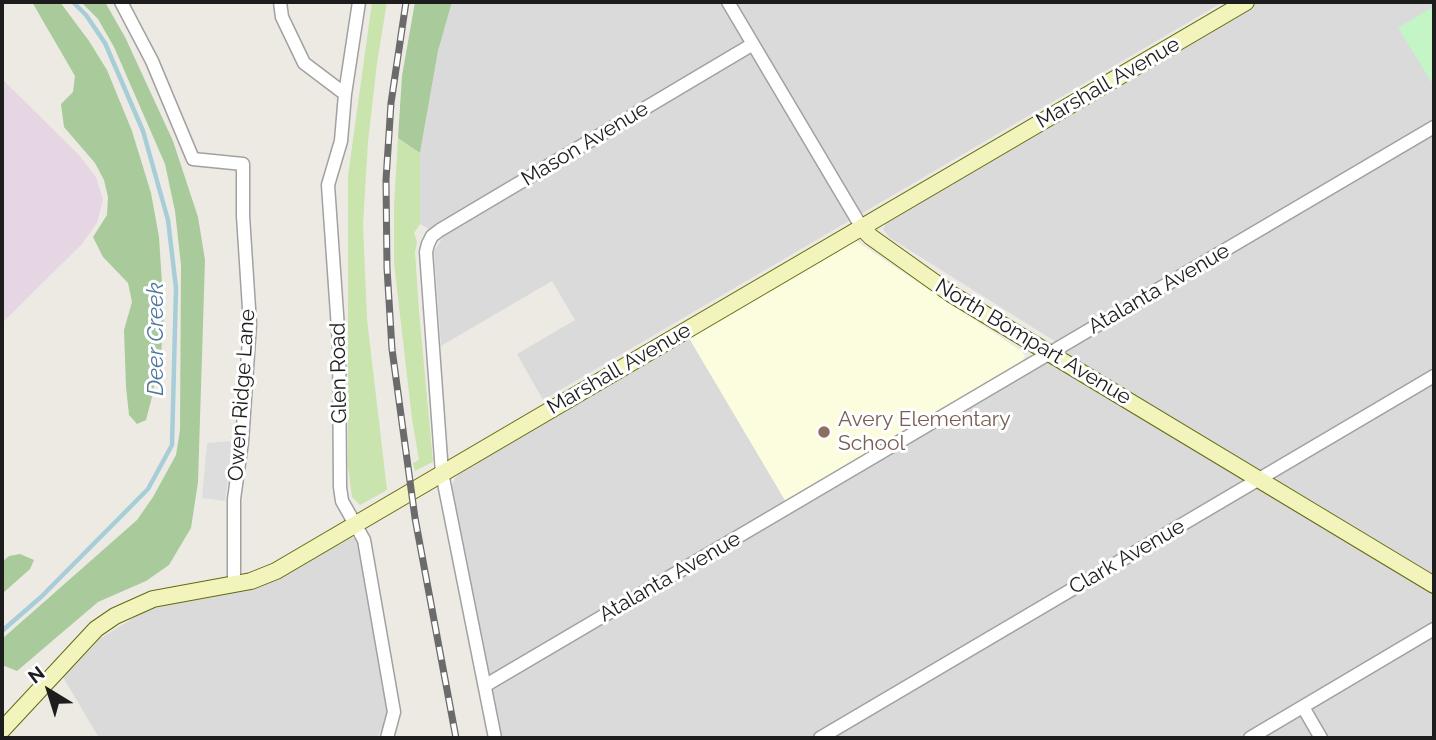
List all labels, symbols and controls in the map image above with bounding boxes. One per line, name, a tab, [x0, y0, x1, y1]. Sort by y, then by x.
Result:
street label: Marshall Avenue	[1032, 32, 1184, 134]
street label: Mason Avenue	[517, 96, 653, 192]
street label: Atalanta Avenue	[1084, 238, 1234, 340]
street label: North Bompart Avenue	[930, 273, 1136, 411]
water label: Deer Creek	[142, 282, 170, 396]
street label: Owen Ridge Lane	[223, 308, 261, 482]
street label: Marshall Avenue	[543, 318, 695, 420]
street label: Glen Road	[326, 322, 352, 424]
place label: Avery Elementary School	[838, 407, 1011, 457]
marker: Avery Elementary School	[816, 424, 832, 440]
street label: Clark Avenue	[1065, 514, 1189, 600]
street label: Atalanta Avenue	[595, 526, 745, 628]
north arrow	[14, 656, 84, 726]
text: N	[24, 661, 49, 688]

